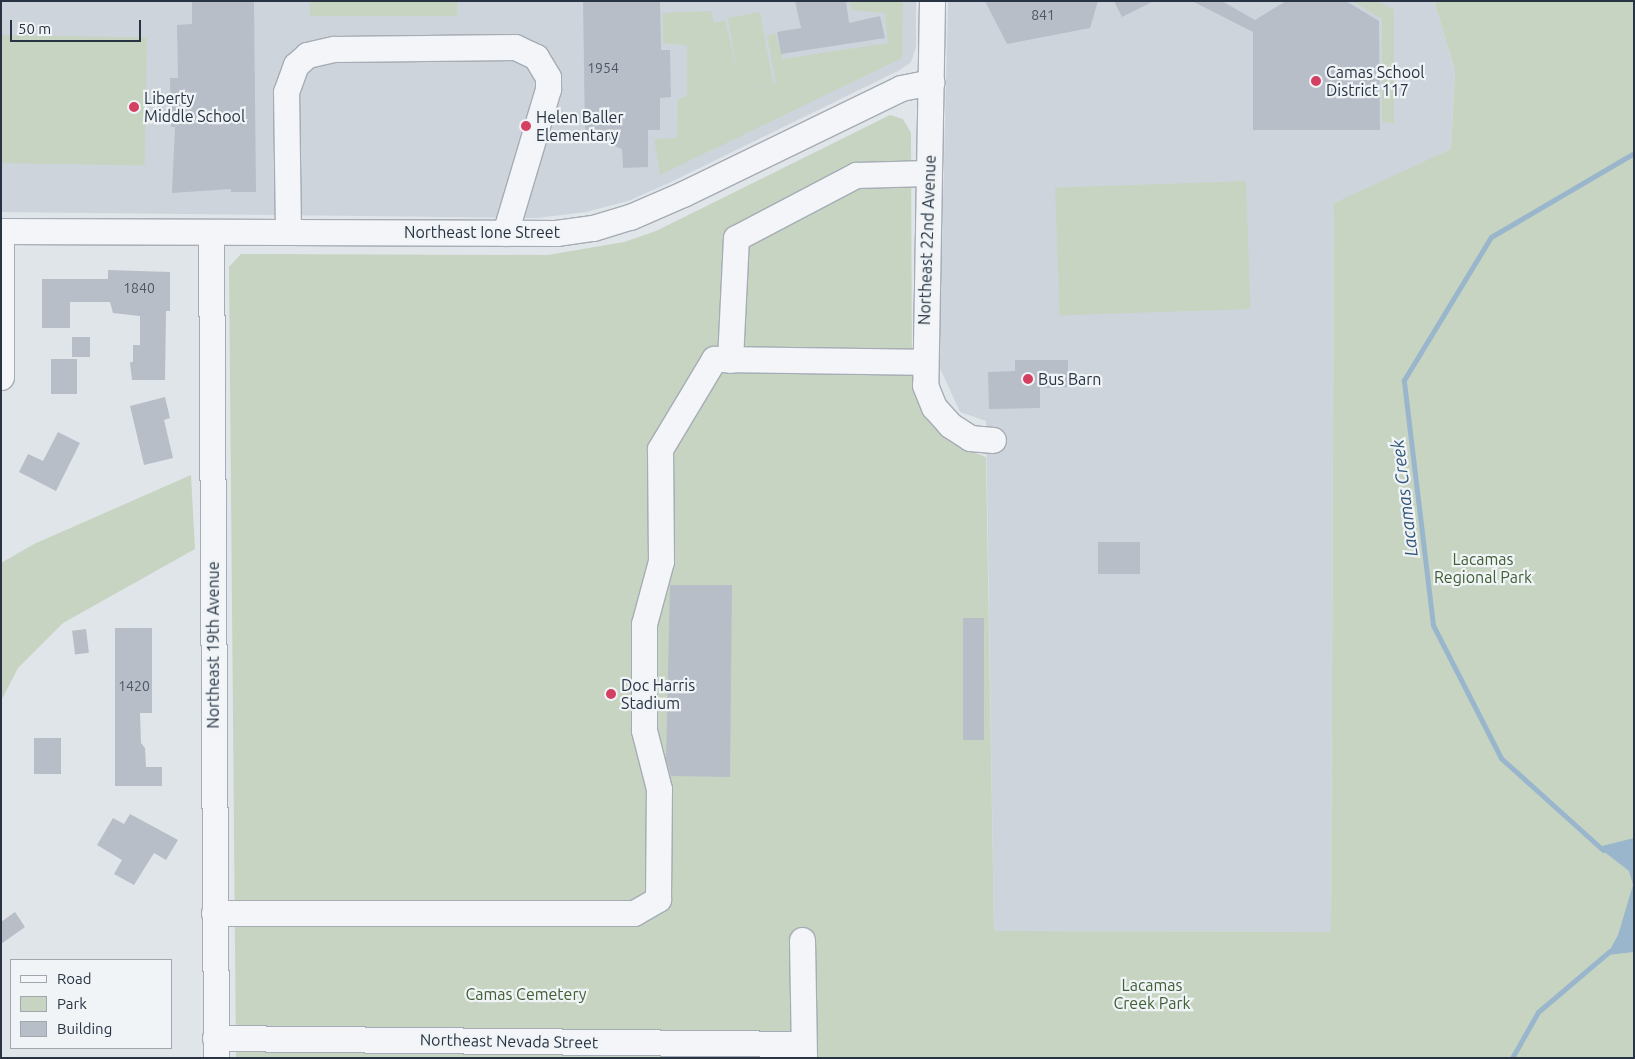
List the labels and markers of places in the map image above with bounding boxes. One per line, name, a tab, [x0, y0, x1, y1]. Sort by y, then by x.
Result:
place label: Camas School District 117	[1326, 62, 1425, 100]
marker: Camas School District 117	[1310, 75, 1322, 87]
place label: Liberty Middle School	[144, 88, 245, 126]
marker: Liberty Middle School	[128, 101, 140, 113]
place label: Helen Baller Elementary	[536, 107, 623, 145]
marker: Helen Baller Elementary	[520, 120, 532, 132]
place label: Bus Barn	[1038, 369, 1101, 389]
marker: Bus Barn	[1022, 373, 1034, 385]
place label: Doc Harris Stadium	[621, 675, 695, 713]
marker: Doc Harris Stadium	[605, 688, 617, 700]

